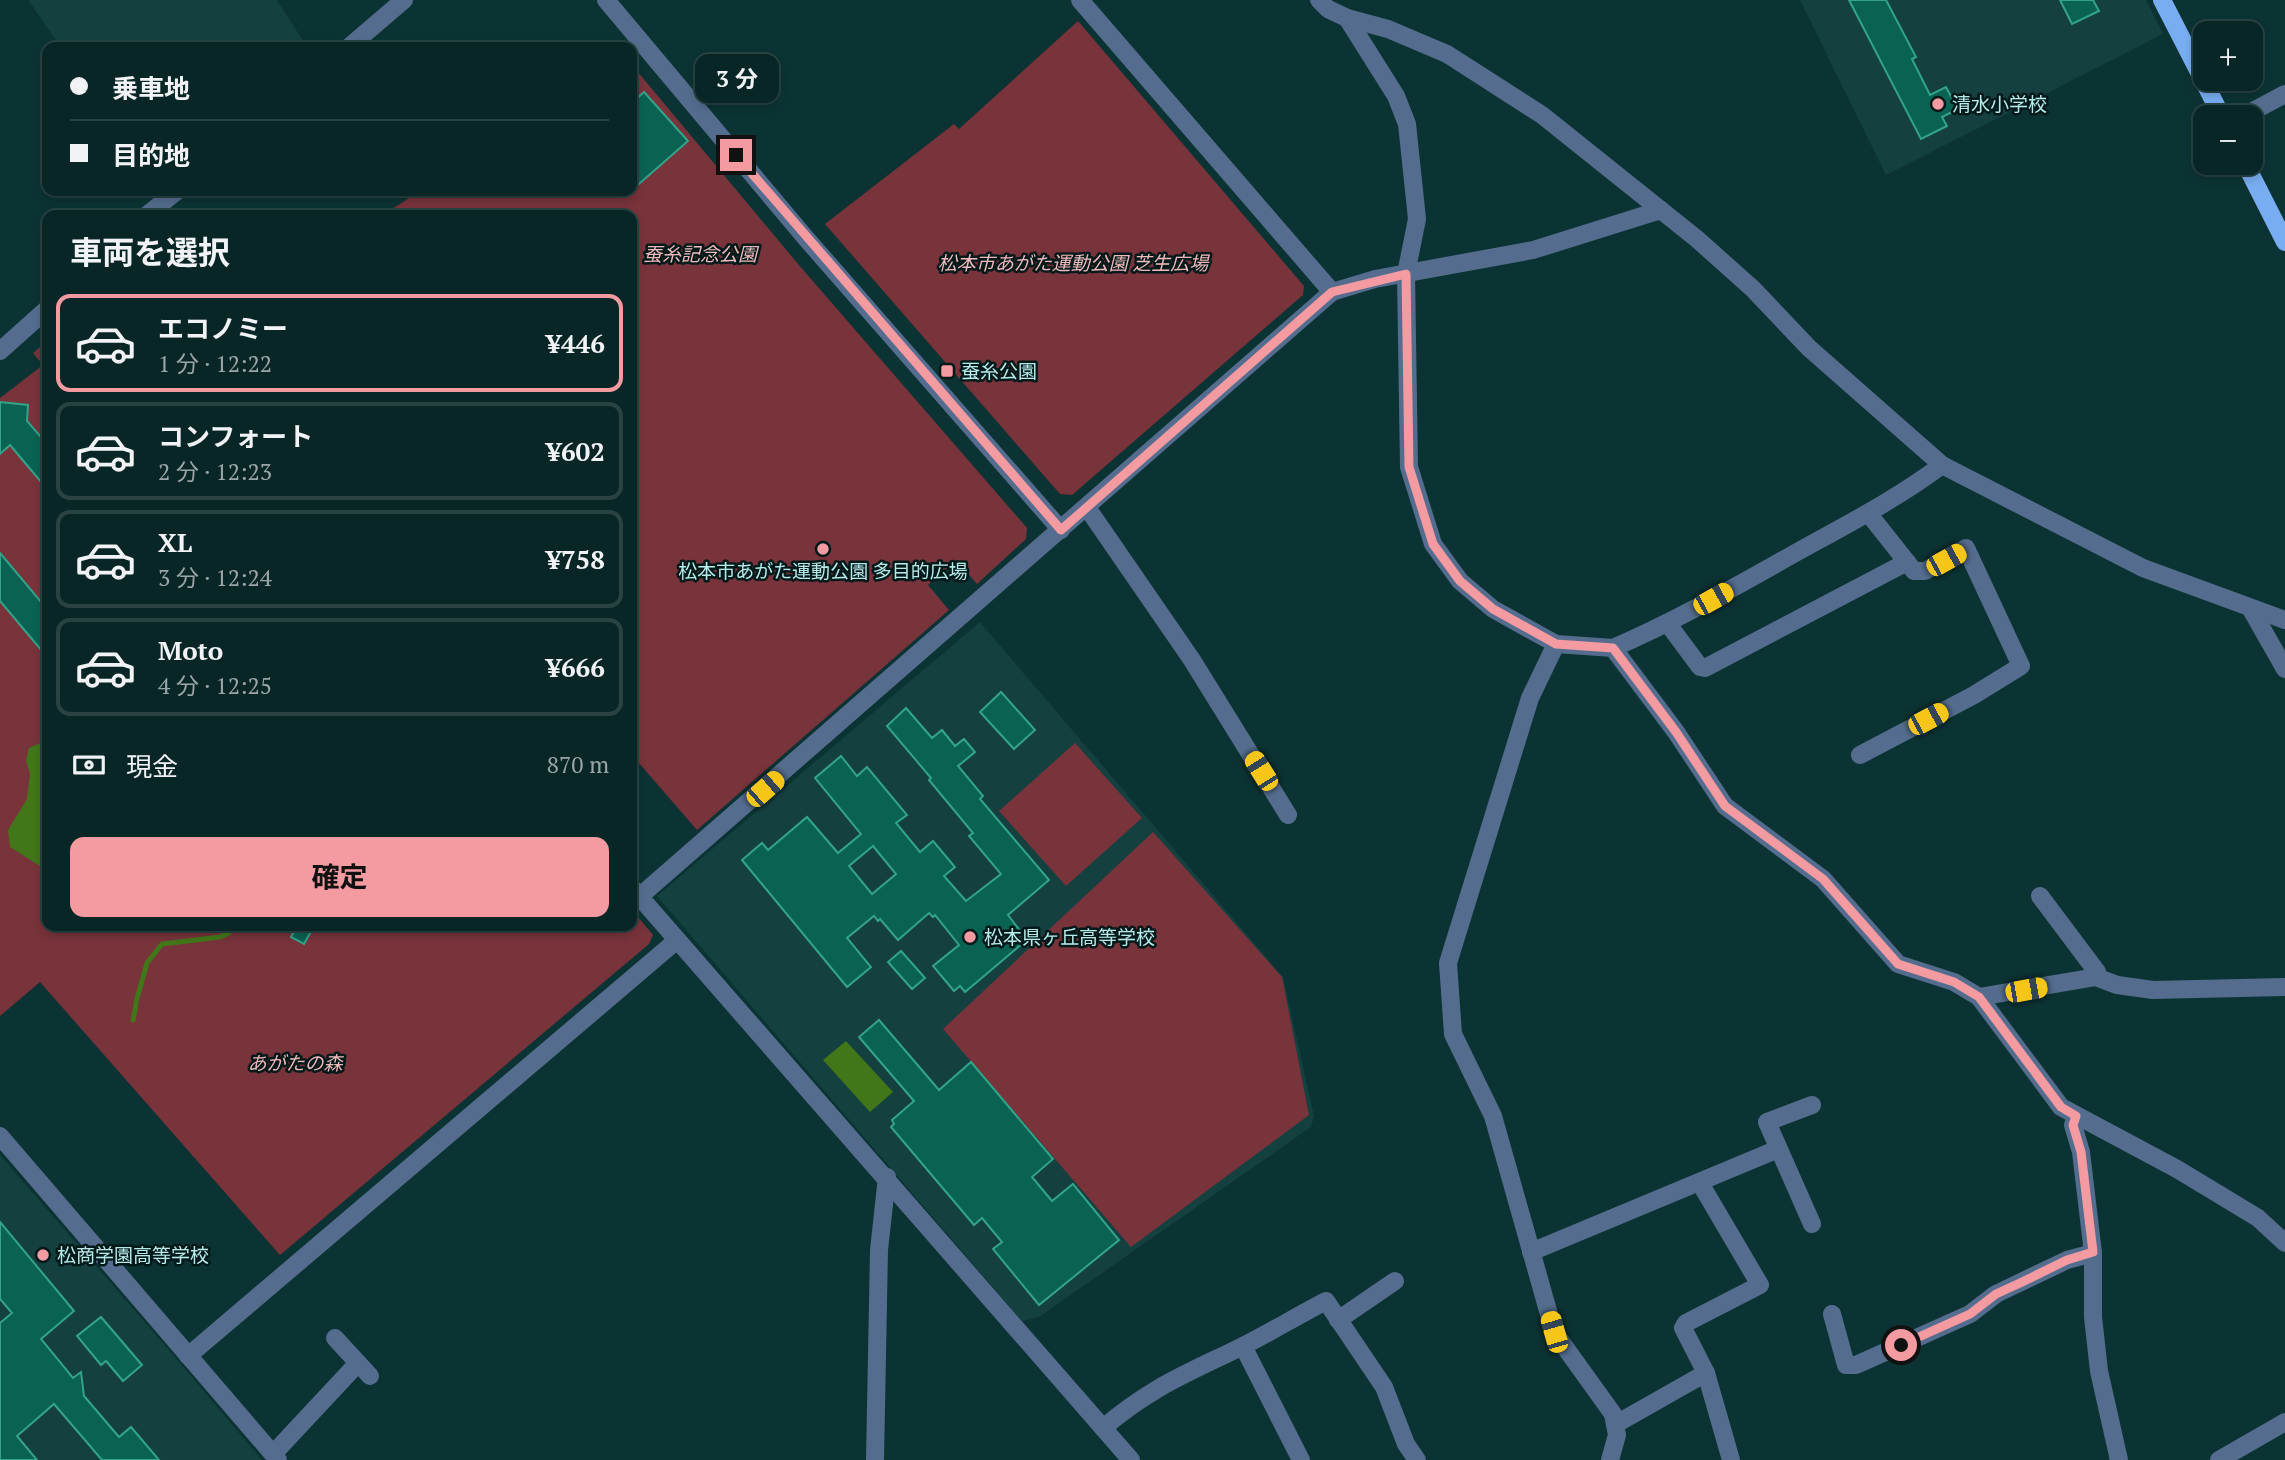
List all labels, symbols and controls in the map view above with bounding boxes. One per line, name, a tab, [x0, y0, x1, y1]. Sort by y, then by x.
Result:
map controls	[2193, 21, 2263, 175]
button: +	[2193, 21, 2263, 91]
callout: 3 分	[694, 54, 778, 102]
text: 3 分	[716, 63, 758, 94]
text: 乗車地	[112, 71, 190, 105]
place label: 清水小学校	[1952, 91, 2047, 116]
marker: 清水小学校	[1930, 96, 1946, 112]
button: −	[2193, 105, 2263, 175]
text: 目的地	[112, 138, 190, 172]
route end	[720, 139, 752, 171]
text: 車両を選択	[70, 231, 230, 273]
park label: 蚕糸記念公園	[643, 241, 760, 266]
park label: 松本市あがた運動公園 芝生広場	[938, 250, 1210, 275]
text: エコノミー	[158, 311, 288, 345]
icon: car	[74, 312, 137, 375]
text: ¥446	[546, 326, 605, 360]
text: 1 分 · 12:22	[158, 348, 272, 379]
place label: 蚕糸公園	[961, 358, 1037, 383]
marker: 蚕糸公園	[939, 363, 955, 379]
text: コンフォート	[158, 419, 313, 453]
icon: car	[74, 420, 137, 483]
text: ¥602	[546, 434, 605, 468]
text: 2 分 · 12:23	[158, 456, 272, 487]
text: XL	[158, 525, 192, 559]
icon: car	[74, 528, 137, 591]
marker: 松本市あがた運動公園 多目的広場	[815, 541, 831, 557]
car	[1923, 541, 1970, 579]
text: ¥758	[546, 542, 605, 576]
place label: 松本市あがた運動公園 多目的広場	[678, 558, 968, 583]
text: 3 分 · 12:24	[158, 562, 272, 593]
car	[1690, 580, 1737, 618]
text: Moto	[158, 633, 223, 667]
icon: car	[74, 636, 137, 699]
text: ¥666	[546, 650, 605, 684]
text: 4 分 · 12:25	[158, 670, 272, 701]
car	[1905, 700, 1952, 738]
icon: cash	[70, 746, 108, 784]
car	[1241, 748, 1282, 794]
text: 現金	[126, 749, 178, 783]
text: 870 m	[547, 749, 609, 780]
car	[743, 767, 788, 811]
button: 確定	[70, 837, 609, 917]
place label: 松本県ヶ丘高等学校	[984, 924, 1155, 949]
marker: 松本県ヶ丘高等学校	[962, 929, 978, 945]
car	[2004, 976, 2049, 1004]
park label: あがたの森	[247, 1050, 344, 1075]
place label: 松商学園高等学校	[57, 1242, 209, 1267]
marker: 松商学園高等学校	[35, 1247, 51, 1263]
car	[1539, 1309, 1570, 1355]
route start	[1885, 1329, 1917, 1361]

